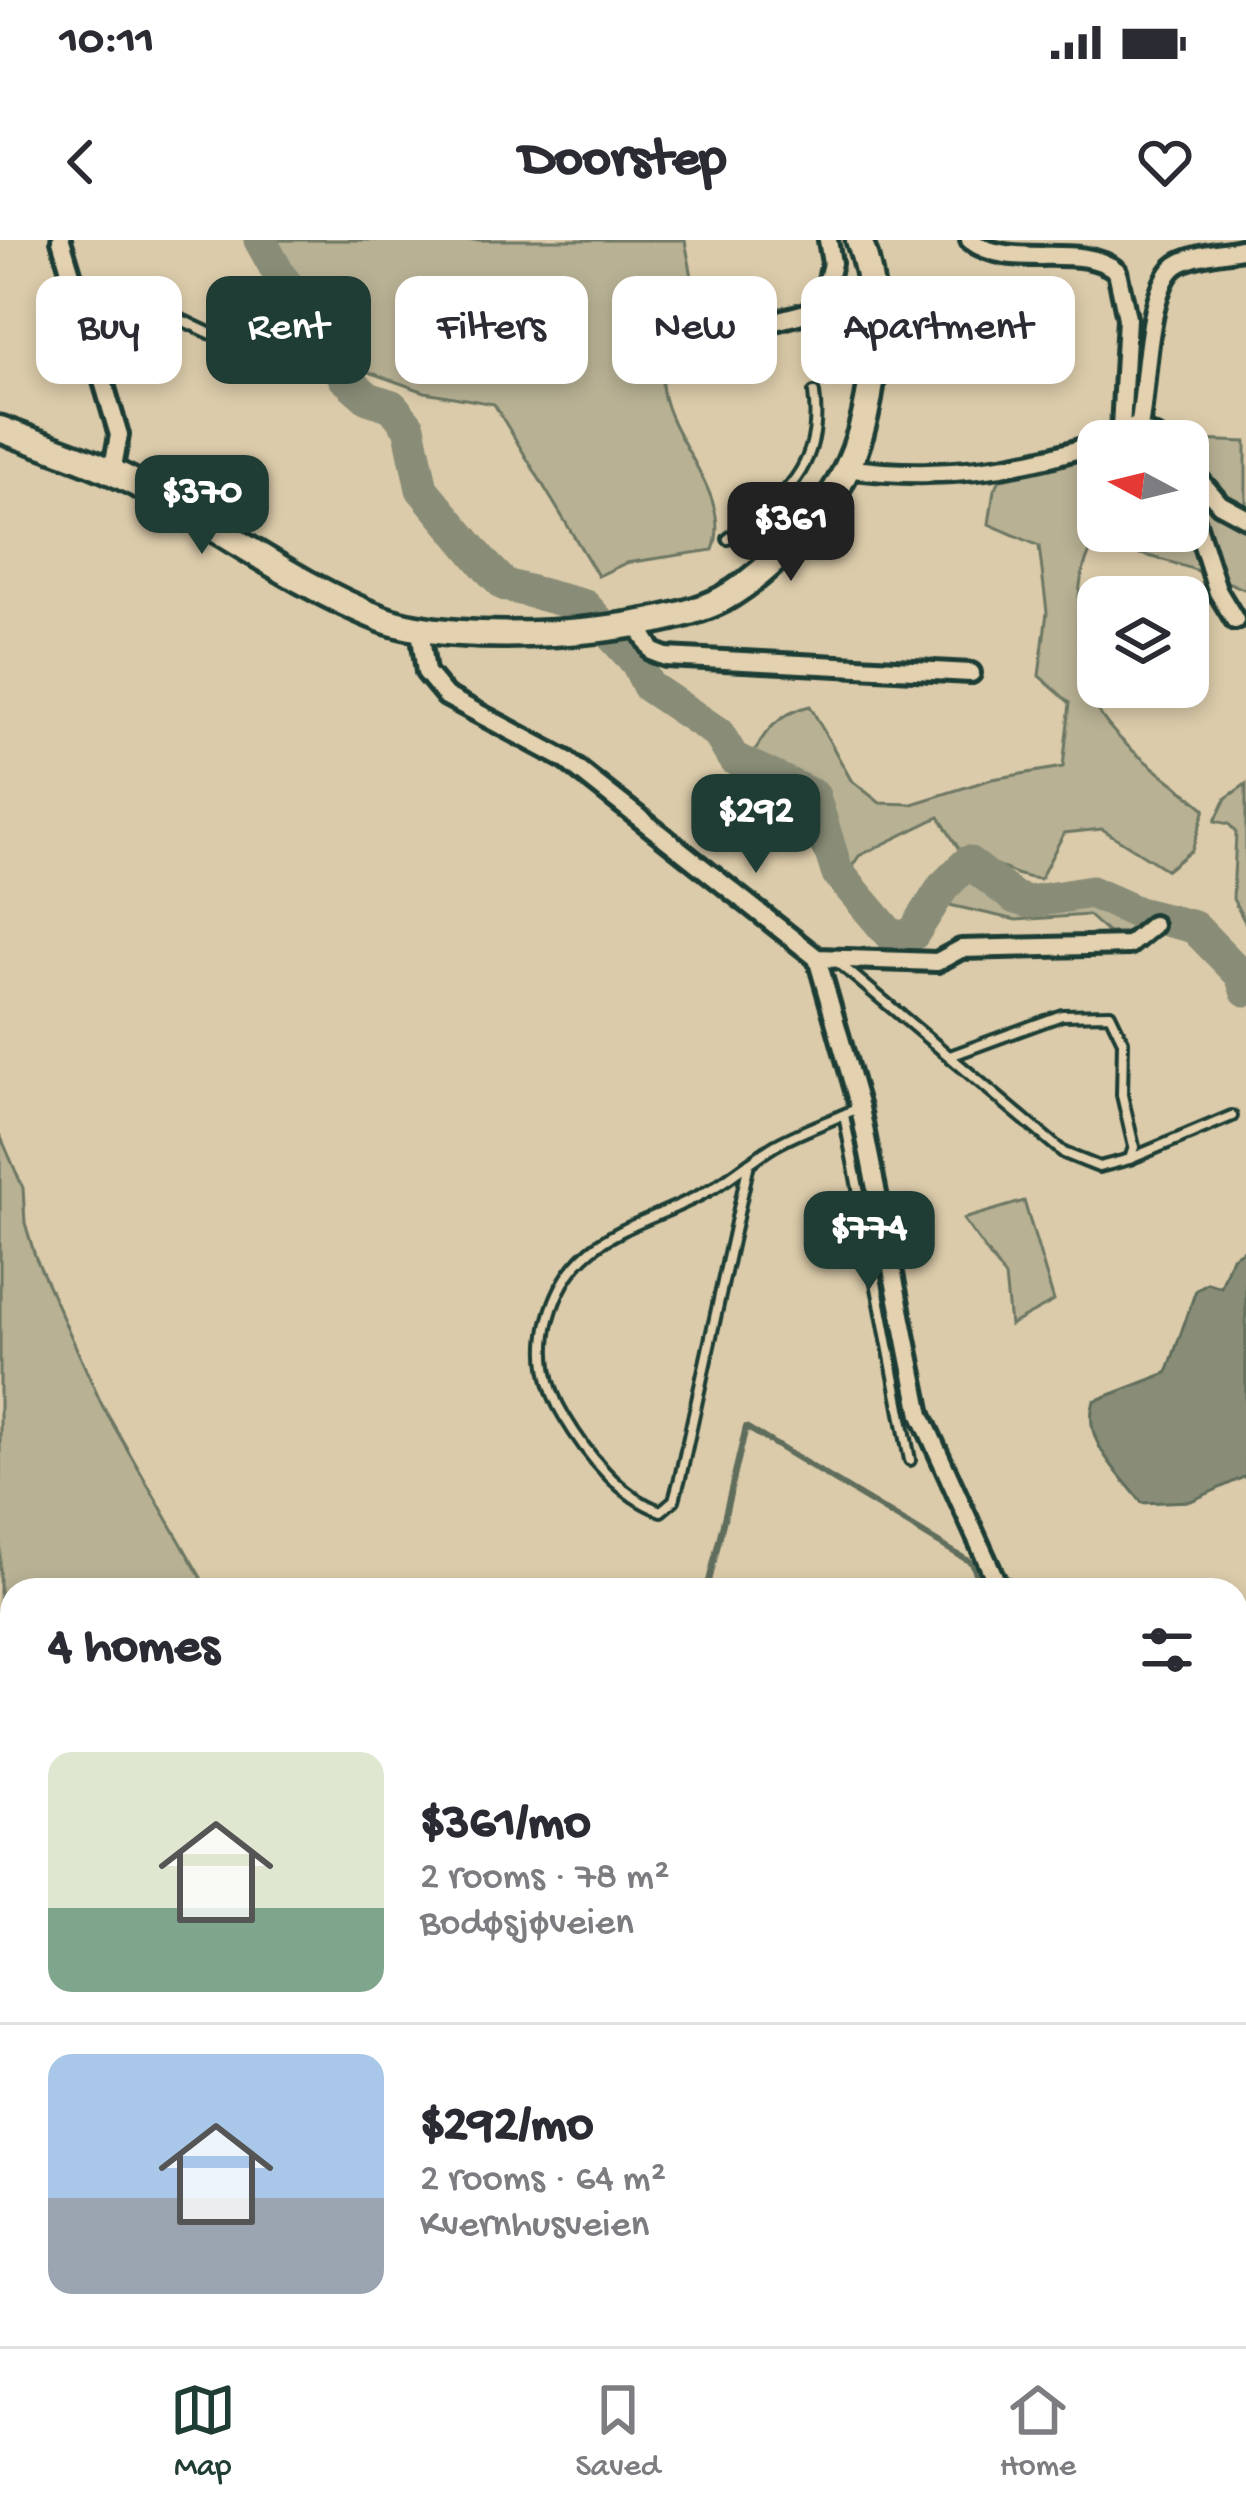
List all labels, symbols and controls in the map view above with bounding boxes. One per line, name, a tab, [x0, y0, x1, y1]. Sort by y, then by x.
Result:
text: 10:11	[60, 16, 154, 69]
icon: back	[48, 129, 114, 195]
icon: heart	[1132, 129, 1198, 195]
text: Doorstep	[520, 130, 726, 194]
chip: Buy	[36, 276, 182, 384]
chip: Rent	[206, 276, 371, 384]
chip: Filters	[395, 276, 588, 384]
chip: New	[612, 276, 777, 384]
chip: Apartment	[801, 276, 1075, 384]
north arrow	[1077, 420, 1209, 552]
map controls	[1077, 420, 1209, 708]
pin: $370	[131, 455, 273, 557]
text: $370	[162, 471, 242, 517]
pin: $361	[720, 482, 862, 584]
text: $361	[754, 498, 828, 544]
button: layers	[1077, 576, 1209, 708]
pin: $292	[685, 774, 827, 876]
text: $292	[718, 790, 794, 836]
pin: $774	[798, 1191, 940, 1293]
text: $774	[831, 1207, 907, 1253]
icon: filters	[1134, 1617, 1200, 1683]
text: 4 homes	[48, 1620, 219, 1680]
text: $361/mo	[420, 1796, 591, 1856]
icon: home	[144, 1800, 288, 1944]
text: 2 rooms · 78 m²	[420, 1856, 669, 1902]
text: Bodøsjøveien	[420, 1902, 634, 1948]
text: $292/mo	[420, 2098, 593, 2158]
icon: home	[144, 2102, 288, 2246]
text: 2 rooms · 64 m²	[420, 2158, 666, 2204]
text: Kvernhusveien	[420, 2204, 649, 2250]
tab: Map	[170, 2377, 236, 2487]
tab: Saved	[576, 2377, 660, 2487]
tab: Home	[1000, 2377, 1076, 2487]

